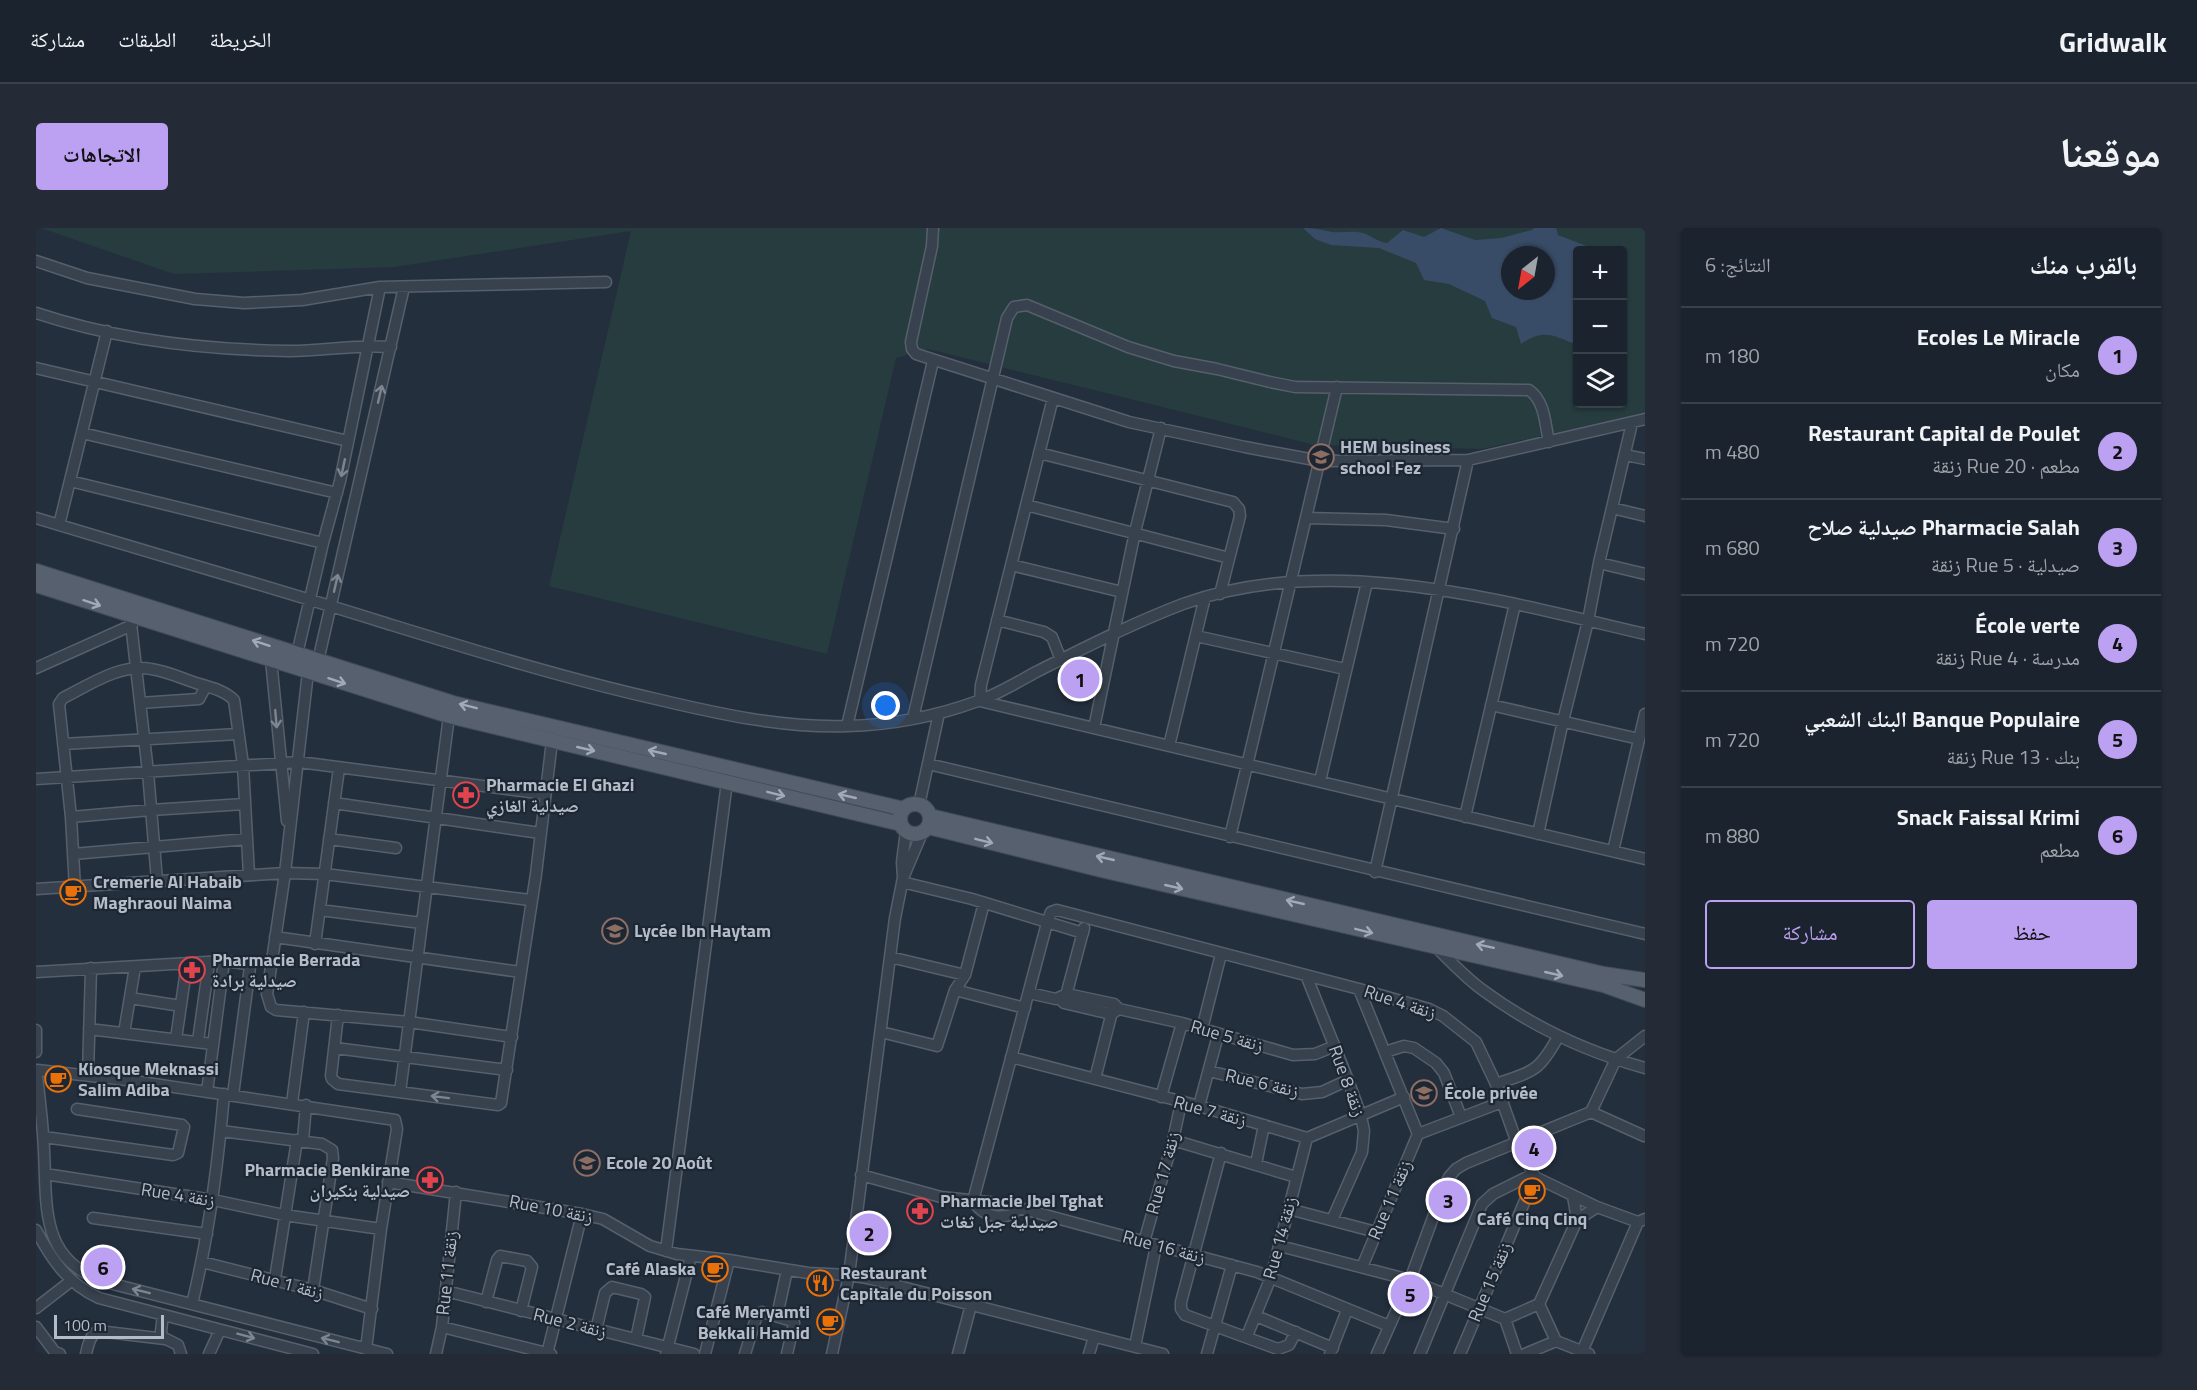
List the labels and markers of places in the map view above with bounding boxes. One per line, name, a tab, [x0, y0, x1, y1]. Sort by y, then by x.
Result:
place label: HEM business school Fez	[1340, 433, 1451, 481]
school or university icon: HEM business school Fez	[1306, 442, 1336, 472]
pin: 1	[1060, 656, 1100, 702]
place label: Pharmacie El Ghazi صيدلية الغازي	[486, 771, 634, 820]
pharmacy icon: Pharmacie El Ghazi صيدلية الغازي	[451, 780, 481, 810]
place label: Cremerie Al Habaib Maghraoui Naima	[93, 868, 242, 916]
cafe icon: Cremerie Al Habaib Maghraoui Naima	[58, 877, 88, 907]
school or university icon: Lycée Ibn Haytam	[600, 916, 630, 946]
place label: Lycée Ibn Haytam	[634, 917, 771, 944]
place label: Pharmacie Berrada صيدلية برادة	[212, 946, 360, 994]
pharmacy icon: Pharmacie Berrada صيدلية برادة	[177, 955, 207, 985]
place label: Kiosque Meknassi Salim Adiba	[78, 1055, 219, 1103]
cafe icon: Kiosque Meknassi Salim Adiba	[43, 1064, 73, 1094]
school or university icon: École privée	[1409, 1078, 1439, 1108]
place label: École privée	[1444, 1079, 1538, 1106]
pin: 4	[1514, 1126, 1554, 1170]
school or university icon: Ecole 20 Août	[572, 1148, 602, 1178]
place label: Ecole 20 Août	[606, 1149, 713, 1176]
place label: Pharmacie Benkirane صيدلية بنكيران	[244, 1156, 410, 1204]
pharmacy icon: Pharmacie Benkirane صيدلية بنكيران	[415, 1165, 445, 1195]
cafe icon: Café Cinq Cinq	[1517, 1176, 1547, 1206]
pin: 3	[1428, 1178, 1468, 1222]
place label: Pharmacie Jbel Tghat صيدلية جبل ثغات	[940, 1187, 1104, 1235]
pharmacy icon: Pharmacie Jbel Tghat صيدلية جبل ثغات	[905, 1196, 935, 1226]
place label: Café Cinq Cinq	[1477, 1205, 1587, 1232]
pin: 2	[850, 1210, 888, 1256]
pin: 6	[84, 1244, 122, 1290]
cafe icon: Café Alaska	[700, 1254, 730, 1284]
place label: Café Alaska	[606, 1255, 696, 1282]
place label: Restaurant Capitale du Poisson	[840, 1259, 992, 1307]
restaurant icon: Restaurant Capitale du Poisson	[805, 1268, 835, 1298]
pin: 5	[1390, 1272, 1430, 1316]
place label: Café Meryamti Bekkali Hamid	[696, 1298, 810, 1346]
cafe icon: Café Meryamti Bekkali Hamid	[815, 1307, 845, 1337]

